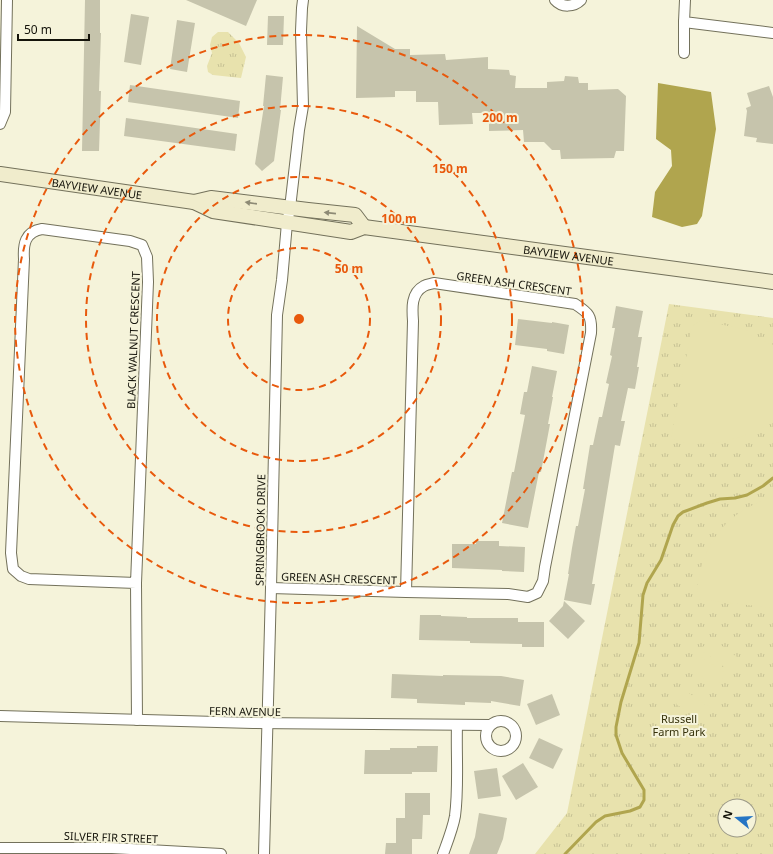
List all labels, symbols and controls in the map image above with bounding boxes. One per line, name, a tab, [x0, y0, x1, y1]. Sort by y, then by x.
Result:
scale bar	[18, 16, 89, 42]
text: 50 m	[24, 21, 52, 38]
text: 200 m	[482, 109, 518, 126]
text: 150 m	[432, 160, 468, 177]
street label: BAYVIEW AVENUE	[51, 174, 143, 202]
one-way arrow	[245, 200, 257, 206]
one-way arrow	[324, 210, 336, 216]
text: 100 m	[381, 210, 417, 227]
street label: BAYVIEW AVENUE	[522, 241, 615, 268]
text: 50 m	[335, 260, 363, 277]
street label: GREEN ASH CRESCENT	[456, 268, 572, 298]
street label: BLACK WALNUT CRESCENT	[123, 271, 143, 409]
centre of rings	[292, 312, 306, 326]
street label: SPRINGBROOK DRIVE	[252, 474, 268, 586]
street label: GREEN ASH CRESCENT	[281, 568, 397, 588]
street label: FERN AVENUE	[209, 703, 281, 719]
park label: Russell Farm Park	[653, 711, 706, 739]
north arrow	[717, 798, 757, 838]
text: N	[718, 808, 736, 821]
street label: SILVER FIR STREET	[64, 828, 158, 846]

